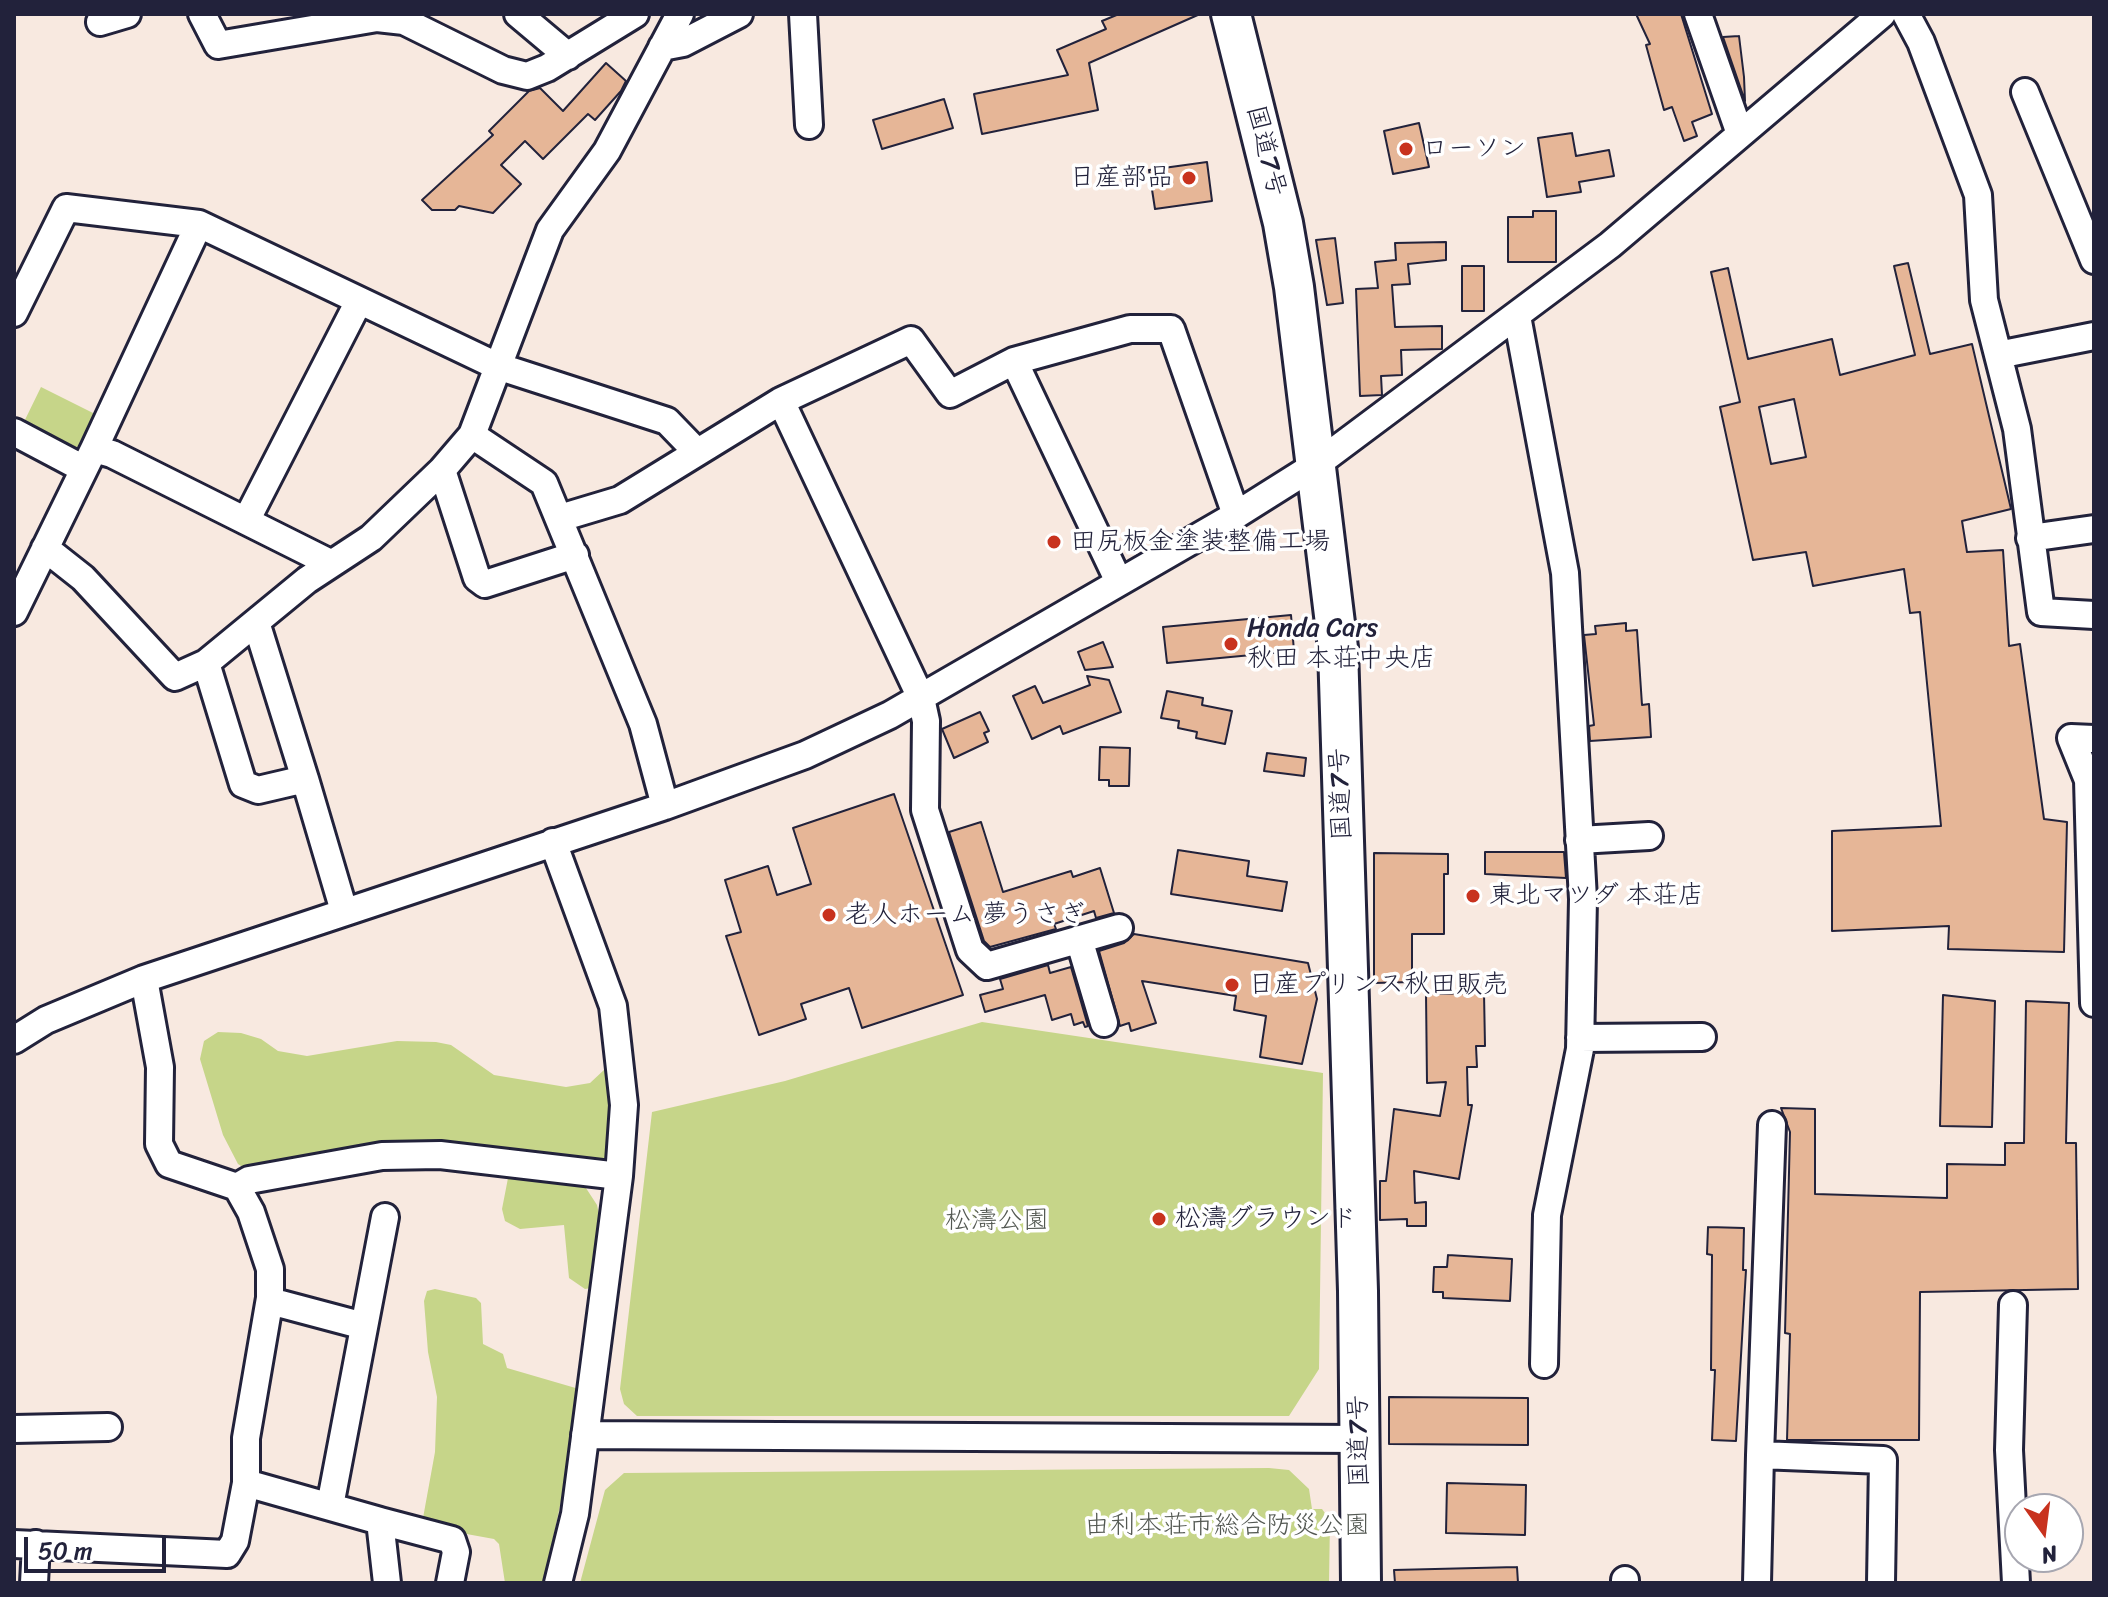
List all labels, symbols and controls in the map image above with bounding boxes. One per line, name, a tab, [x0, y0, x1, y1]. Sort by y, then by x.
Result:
street label: 国道7号	[1239, 102, 1291, 200]
place label: ローソン	[1422, 133, 1526, 165]
marker: ローソン	[1397, 140, 1415, 158]
place label: 日産部品	[1069, 162, 1173, 194]
marker: 日産部品	[1180, 169, 1198, 187]
place label: 田尻板金塗装整備工場	[1070, 526, 1330, 558]
marker: 田尻板金塗装整備工場	[1045, 533, 1063, 551]
place label: Honda Cars 秋田 本荘中央店	[1247, 613, 1436, 674]
marker: Honda Cars 秋田 本荘中央店	[1222, 635, 1240, 653]
street label: 国道7号	[1325, 747, 1359, 841]
place label: 東北マツダ 本荘店	[1489, 880, 1704, 912]
marker: 東北マツダ 本荘店	[1464, 887, 1482, 905]
place label: 老人ホーム 夢うさぎ	[845, 899, 1086, 931]
marker: 老人ホーム 夢うさぎ	[820, 906, 838, 924]
place label: 日産プリンス秋田販売	[1248, 969, 1508, 1001]
marker: 日産プリンス秋田販売	[1223, 976, 1241, 994]
place label: 松濤グラウンド	[1175, 1203, 1357, 1235]
park label: 松濤公園	[945, 1205, 1049, 1237]
marker: 松濤グラウンド	[1150, 1210, 1168, 1228]
street label: 国道7号	[1344, 1394, 1376, 1488]
north arrow	[2004, 1493, 2084, 1573]
park label: 由利本荘市総合防災公園	[1084, 1510, 1370, 1542]
scale bar	[28, 1521, 170, 1571]
text: 50 m	[38, 1530, 93, 1572]
text: N	[2037, 1534, 2062, 1576]

